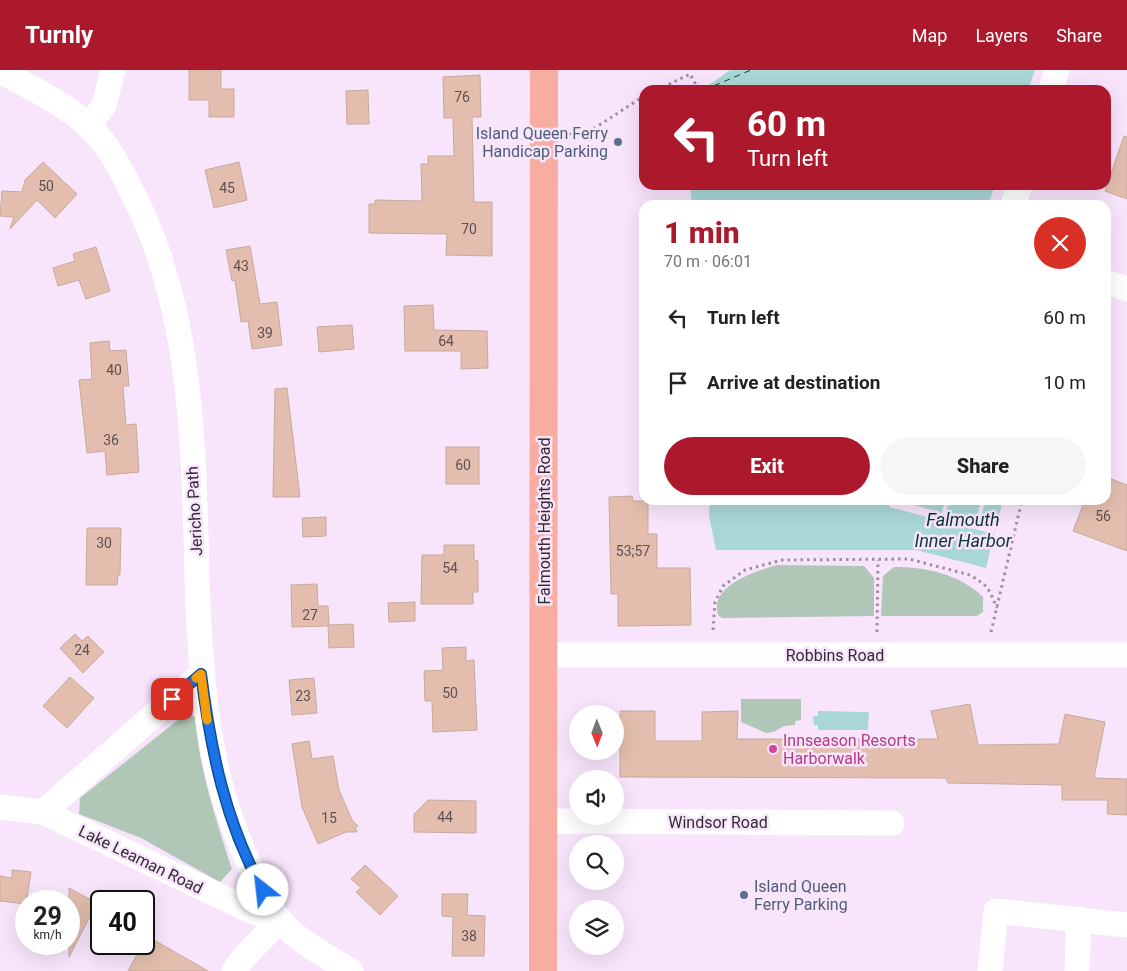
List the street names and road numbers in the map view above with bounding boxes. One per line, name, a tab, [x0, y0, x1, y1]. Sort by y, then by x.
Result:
street label: Falmouth Heights Road	[535, 438, 554, 604]
street label: Jericho Path	[183, 466, 206, 556]
street label: Robbins Road	[786, 646, 884, 665]
street label: Windsor Road	[668, 813, 768, 832]
street label: Lake Leaman Road	[76, 821, 206, 898]

